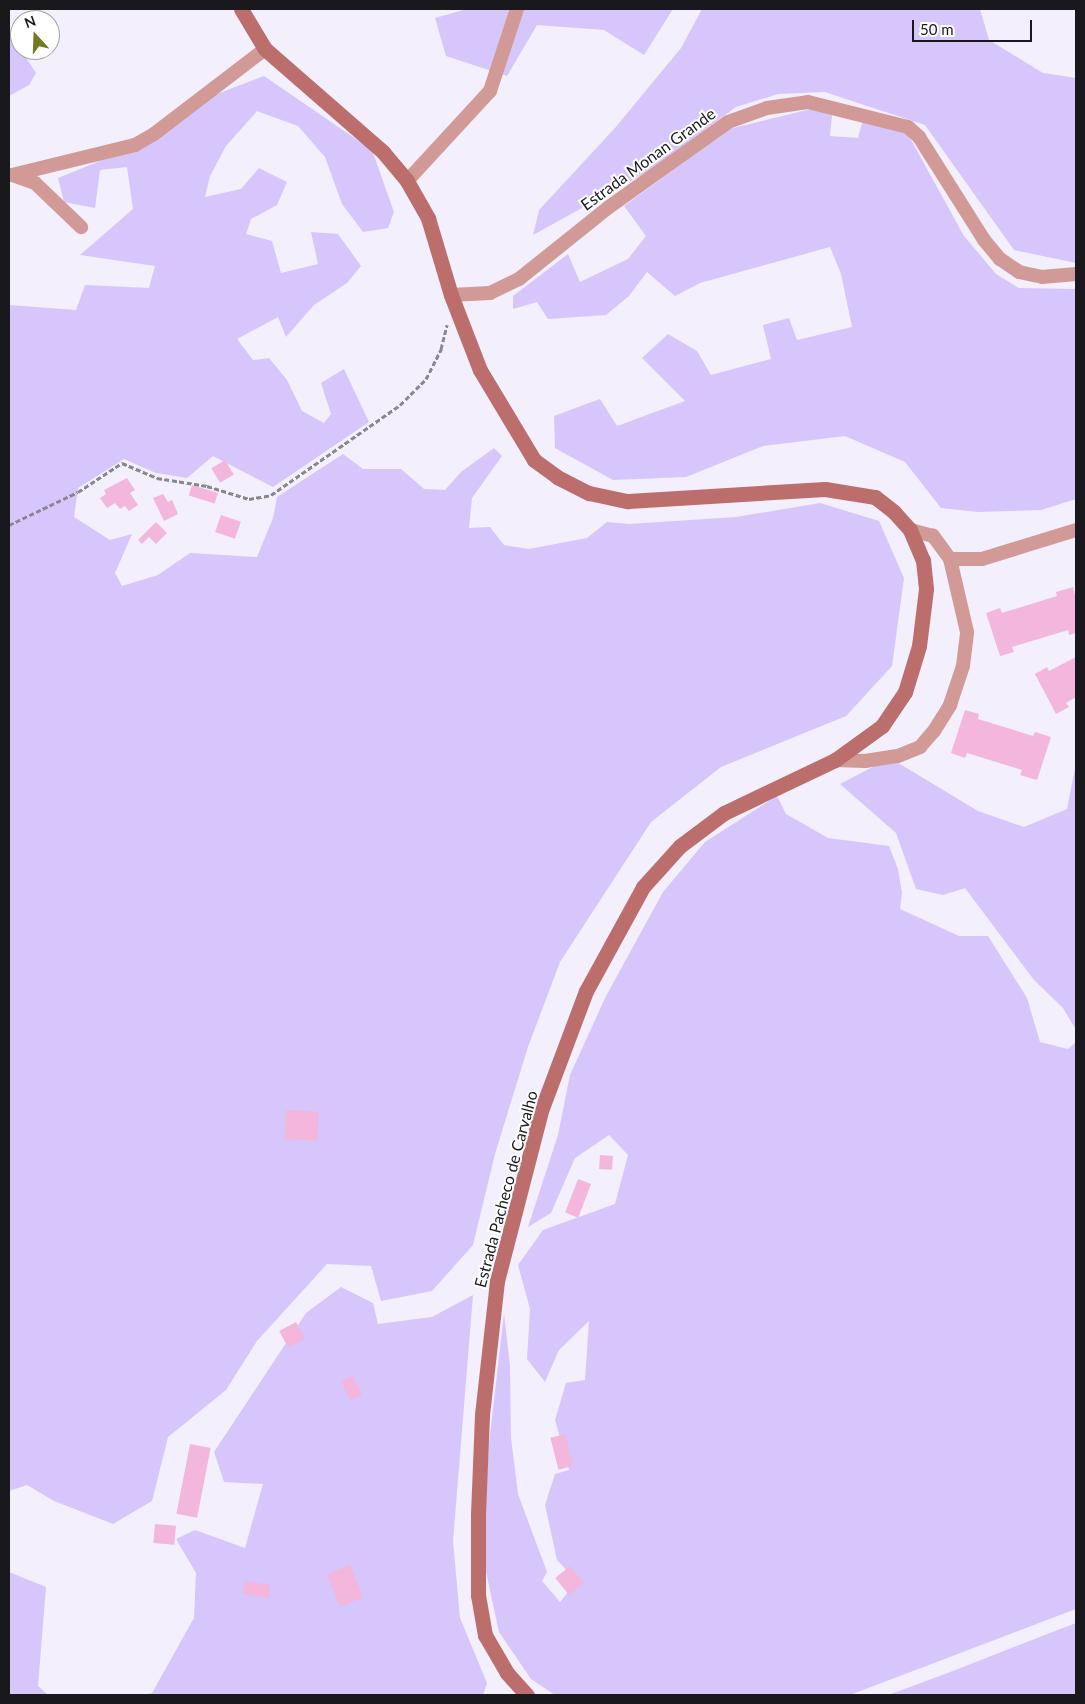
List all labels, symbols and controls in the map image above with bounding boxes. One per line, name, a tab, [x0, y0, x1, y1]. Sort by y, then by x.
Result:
north arrow	[10, 10, 60, 60]
scale bar	[915, 10, 1035, 42]
text: N	[22, 12, 38, 31]
text: 50 m	[920, 20, 954, 38]
street label: Estrada Monan Grande	[577, 104, 719, 214]
street label: Estrada Pacheco de Carvalho	[470, 1088, 542, 1290]

